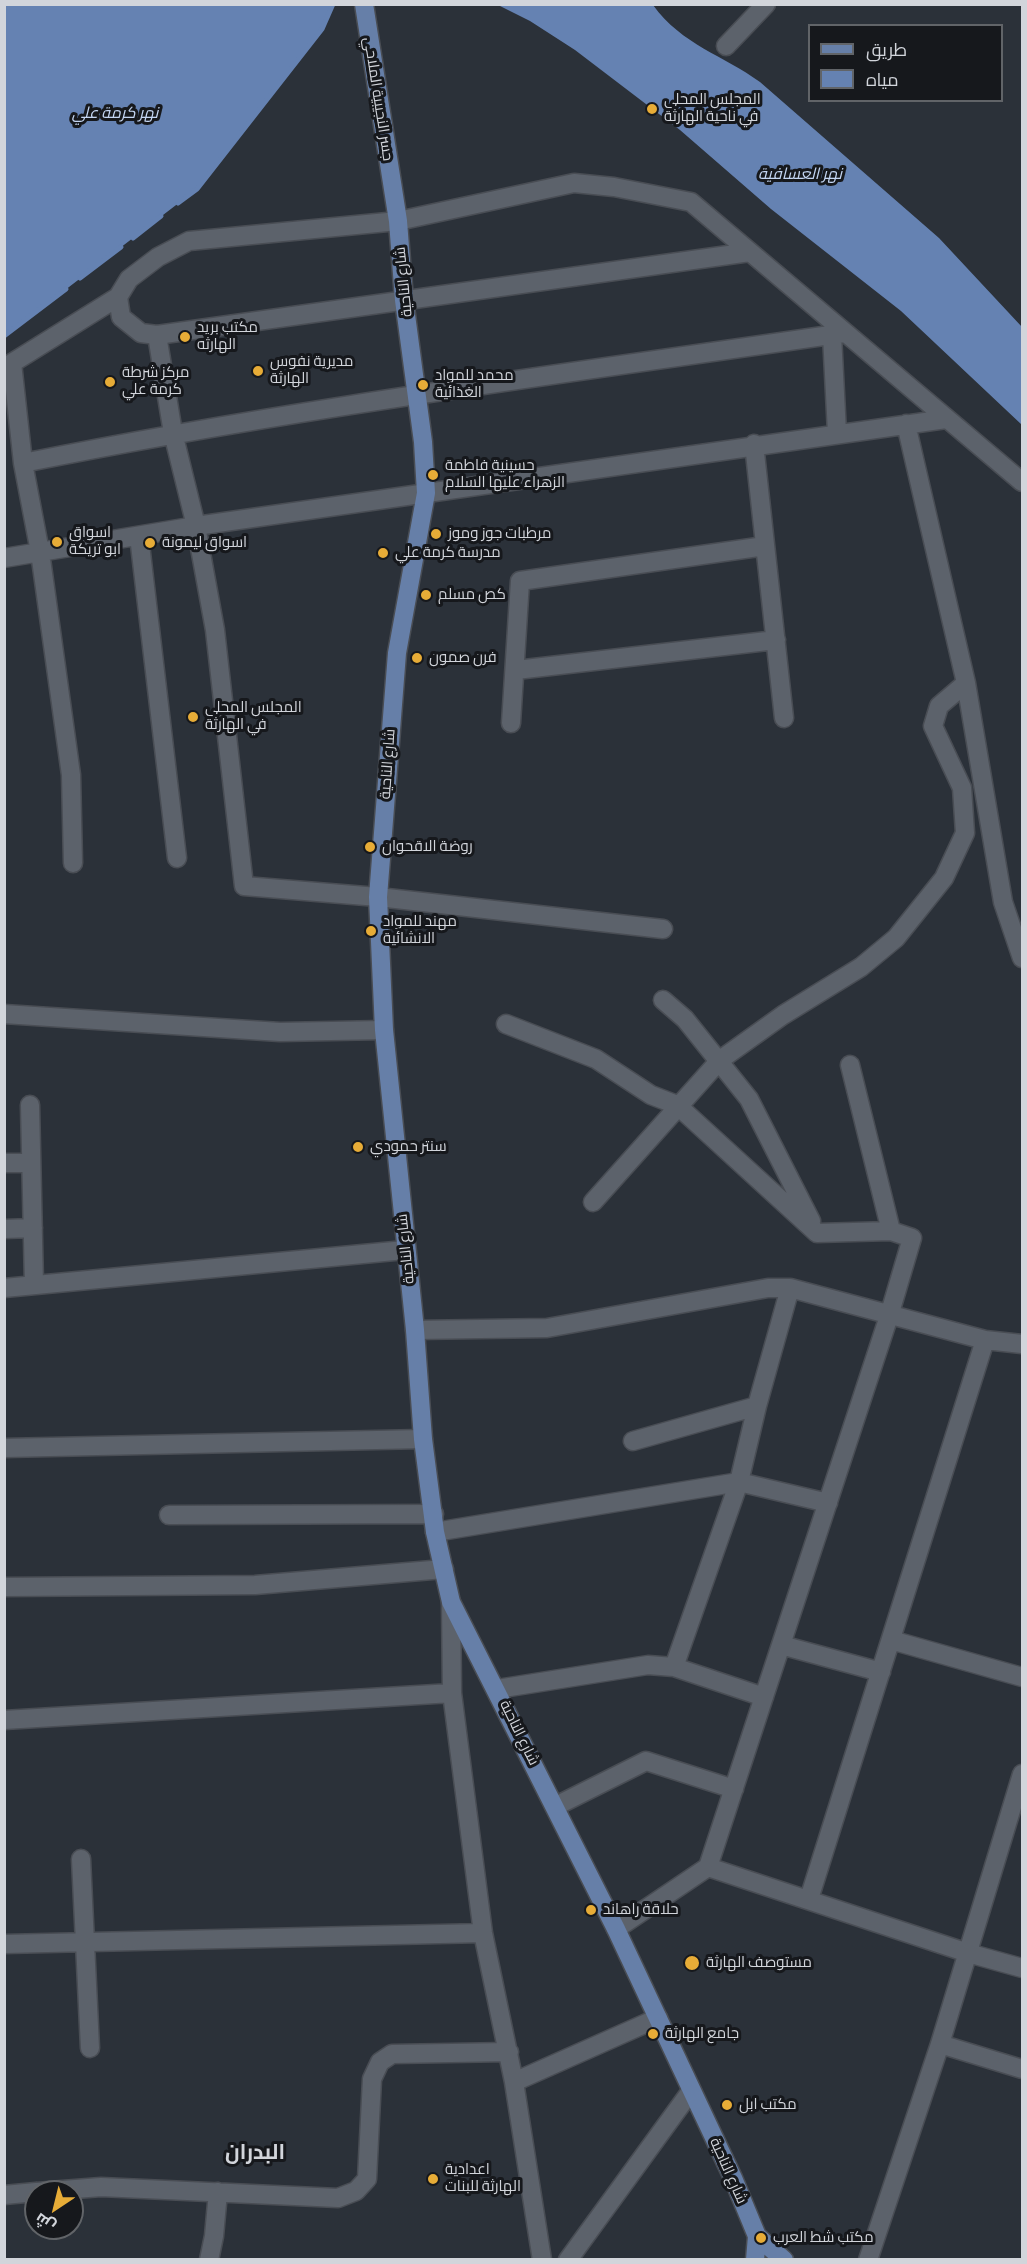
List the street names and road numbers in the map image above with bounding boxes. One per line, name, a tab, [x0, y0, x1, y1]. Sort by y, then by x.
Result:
street label: جسر النجيبية الملاحي	[359, 36, 397, 162]
street label: شارع الناحية	[391, 246, 417, 318]
street label: شارع الناحية	[377, 728, 399, 800]
street label: شارع الناحية	[393, 1213, 419, 1285]
street label: شارع الناحية	[495, 1697, 543, 1769]
street label: شارع الناحية	[705, 2135, 751, 2207]

